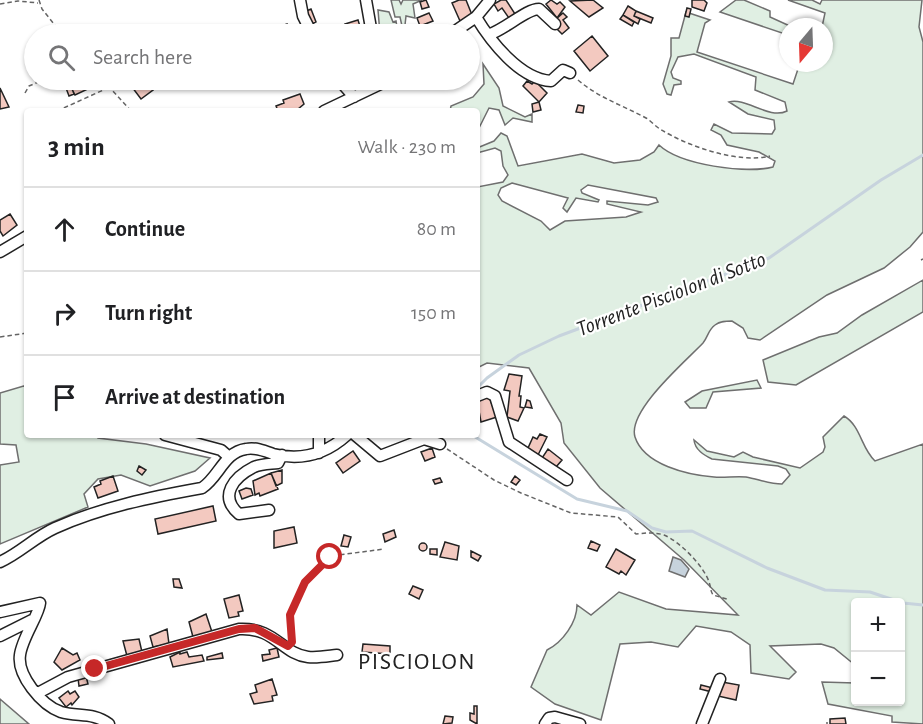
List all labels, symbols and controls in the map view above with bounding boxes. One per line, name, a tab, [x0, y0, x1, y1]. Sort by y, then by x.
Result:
north arrow	[779, 18, 833, 72]
search box	[24, 24, 480, 90]
icon: search	[45, 41, 78, 74]
text: Search here	[93, 46, 192, 68]
text: 3 min	[48, 134, 105, 160]
text: Walk · 230 m	[358, 137, 456, 157]
icon: ahead	[48, 213, 81, 246]
text: Continue	[105, 218, 185, 240]
text: 80 m	[417, 219, 456, 239]
water label: Torrente Pisciolon di Sotto	[573, 248, 769, 340]
icon: right	[48, 297, 81, 330]
text: Turn right	[105, 302, 192, 324]
text: 150 m	[411, 303, 456, 323]
icon: arrive	[48, 381, 81, 414]
text: Arrive at destination	[105, 386, 285, 408]
route start	[316, 543, 342, 569]
map controls	[851, 598, 905, 706]
button: +	[851, 598, 905, 652]
district label: PISCIOLON	[358, 650, 476, 674]
button: −	[851, 652, 905, 706]
route end	[81, 655, 107, 681]

